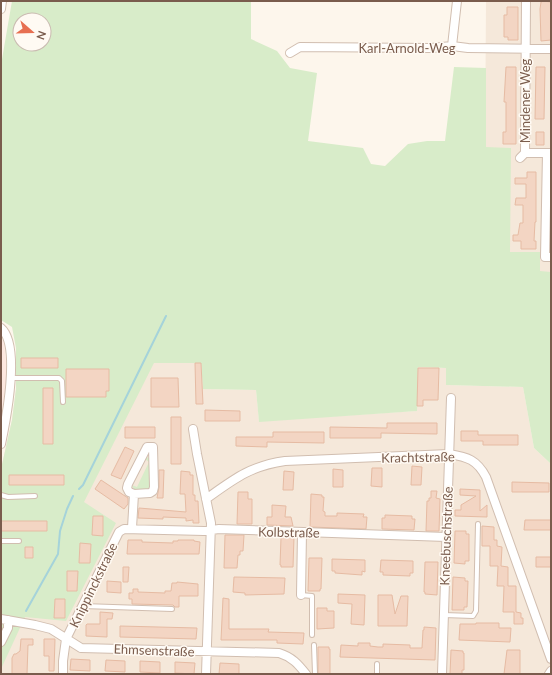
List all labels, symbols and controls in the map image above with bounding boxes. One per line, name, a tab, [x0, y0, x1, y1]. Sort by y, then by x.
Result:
north arrow	[12, 12, 52, 52]
text: N	[34, 29, 49, 42]
street label: Karl-Arnold-Weg	[358, 40, 456, 56]
street label: Mindener Weg	[517, 58, 533, 143]
street label: Krachtstraße	[381, 448, 455, 466]
street label: Kneebuschstraße	[436, 486, 456, 586]
street label: Kolbstraße	[258, 523, 320, 541]
street label: Knippinckstraße	[66, 540, 121, 630]
street label: Ehmsenstraße	[113, 641, 195, 659]

